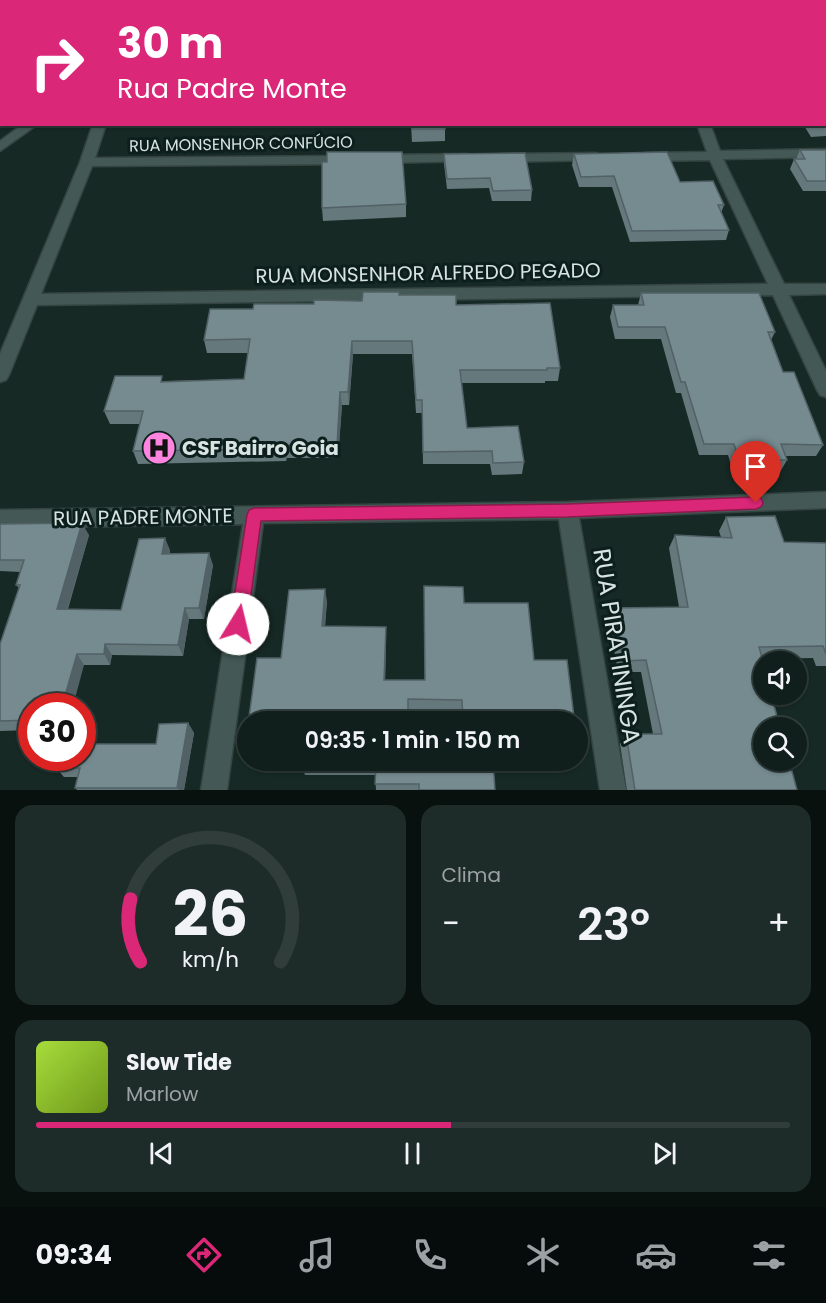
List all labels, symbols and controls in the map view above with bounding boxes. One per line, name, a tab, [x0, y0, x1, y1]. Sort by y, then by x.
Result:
text: 30 m	[117, 14, 223, 73]
icon: right	[18, 24, 96, 102]
text: Rua Padre Monte	[117, 70, 347, 107]
street label: RUA MONSENHOR CONFÚCIO	[129, 131, 353, 157]
street label: RUA MONSENHOR ALFREDO PEGADO	[255, 256, 601, 290]
hospital icon: CSF Bairro Goia	[141, 430, 177, 466]
place label: CSF Bairro Goia	[182, 434, 339, 462]
pin	[730, 441, 781, 503]
icon: arrive	[739, 450, 772, 483]
street label: RUA PADRE MONTE	[53, 501, 233, 533]
street label: RUA PIRATININGA	[585, 546, 649, 746]
position arrow	[206, 592, 270, 656]
map controls	[753, 651, 807, 771]
button: sound	[753, 651, 807, 705]
speed limit sign: 30	[18, 693, 96, 771]
button: search	[753, 717, 807, 771]
text: 09:35 · 1 min · 150 m	[305, 725, 520, 756]
text: Clima	[442, 861, 501, 889]
text: 26	[173, 870, 248, 958]
text: 23°	[577, 893, 650, 956]
text: −	[442, 900, 460, 947]
text: +	[767, 900, 790, 947]
text: km/h	[182, 944, 239, 975]
text: Slow Tide	[126, 1047, 232, 1078]
text: Marlow	[126, 1080, 198, 1108]
icon: previous	[145, 1137, 178, 1170]
icon: pause	[396, 1137, 429, 1170]
icon: next	[648, 1137, 681, 1170]
icon: directions	[183, 1234, 225, 1276]
icon: music	[296, 1234, 338, 1276]
icon: phone	[409, 1234, 451, 1276]
icon: climate	[522, 1234, 564, 1276]
icon: car	[635, 1234, 677, 1276]
icon: filters	[748, 1234, 790, 1276]
text: 09:34	[36, 1236, 112, 1273]

